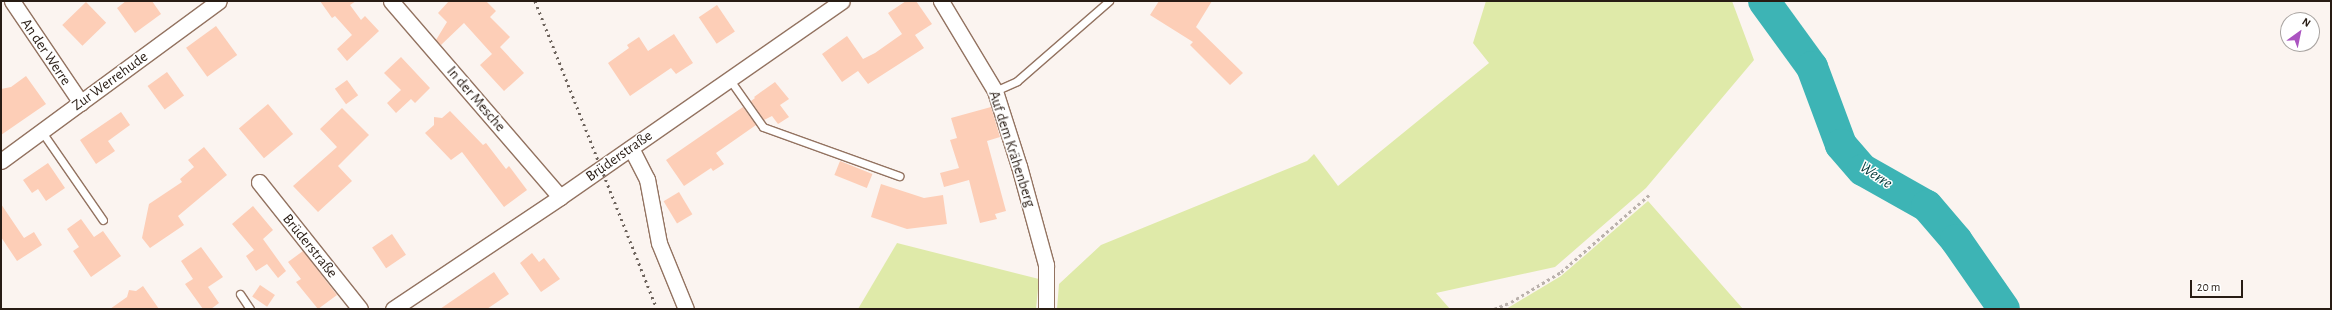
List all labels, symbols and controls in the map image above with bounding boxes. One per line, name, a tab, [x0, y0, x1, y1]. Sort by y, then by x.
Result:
north arrow	[2280, 12, 2320, 52]
street label: An der Werre	[17, 15, 75, 89]
text: N	[2300, 16, 2312, 29]
street label: Zur Werrehude	[69, 48, 151, 114]
street label: In der Mesche	[443, 63, 509, 135]
street label: Auf dem Krähenberg	[985, 89, 1039, 209]
street label: Brüderstraße	[582, 127, 656, 185]
water label: Werre	[1856, 157, 1896, 193]
street label: Brüderstraße	[279, 210, 341, 282]
scale bar	[2192, 272, 2245, 298]
text: 20 m	[2197, 281, 2220, 293]

